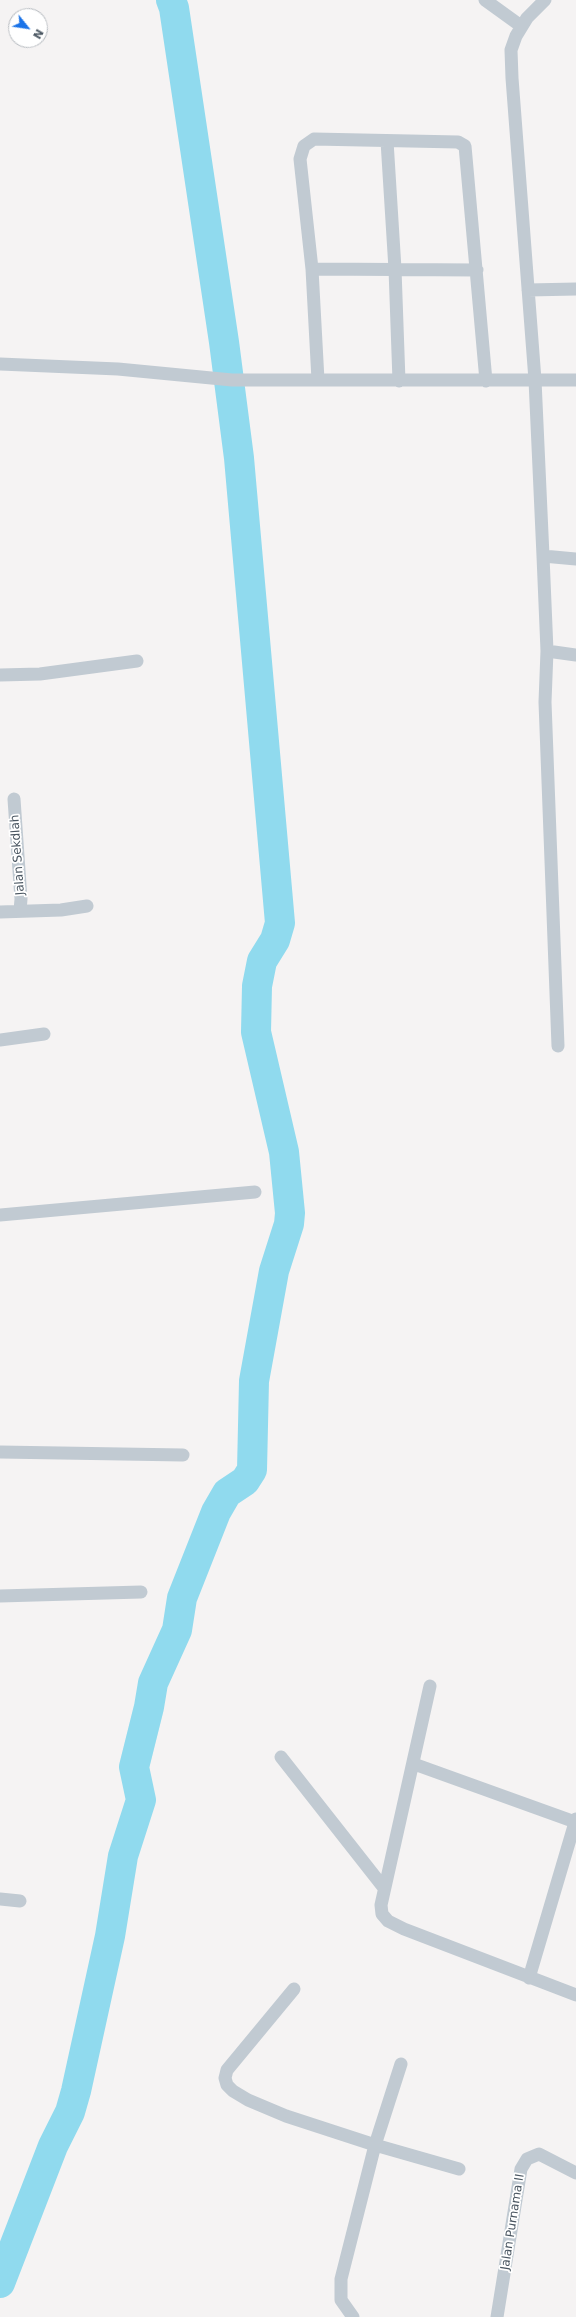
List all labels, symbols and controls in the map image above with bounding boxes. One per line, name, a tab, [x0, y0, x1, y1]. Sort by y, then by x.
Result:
north arrow	[8, 8, 48, 48]
text: N	[30, 27, 46, 41]
street label: Jalan Sekdlah	[8, 814, 28, 896]
street label: Jalan Purnama II	[498, 2173, 528, 2271]

